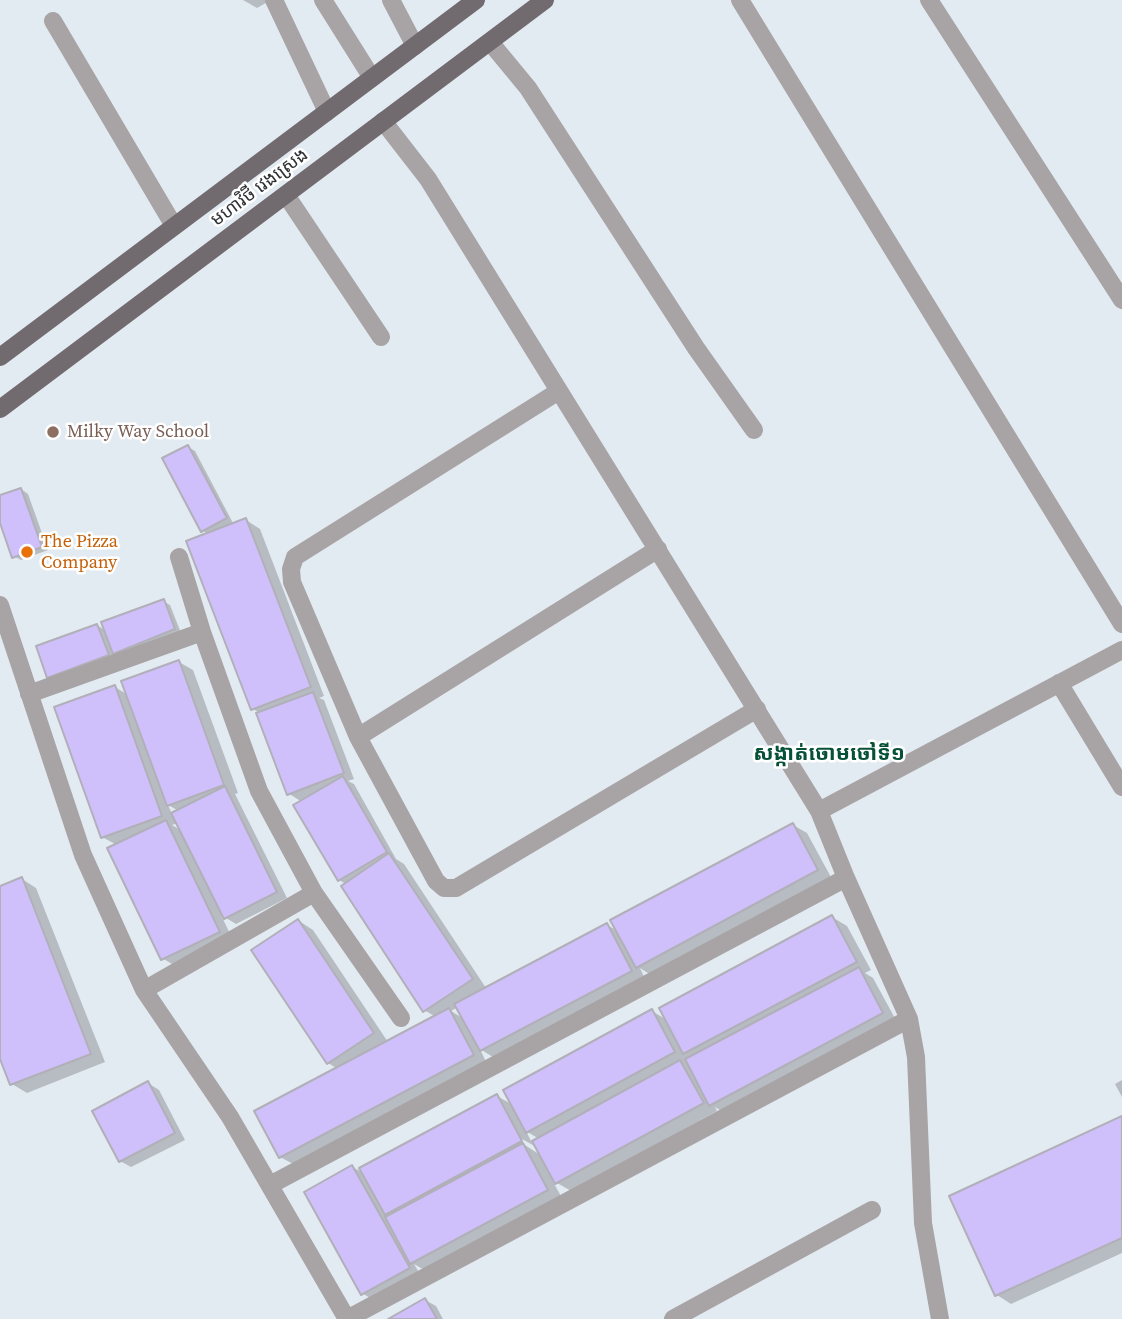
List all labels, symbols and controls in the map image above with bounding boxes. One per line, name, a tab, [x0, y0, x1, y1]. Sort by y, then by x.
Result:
street label: មហាវិថី វេងស្រេង	[207, 145, 313, 231]
place label: Milky Way School	[67, 421, 209, 443]
marker: Milky Way School	[45, 424, 61, 440]
place label: The Pizza Company	[41, 531, 118, 574]
marker: The Pizza Company	[19, 544, 35, 560]
district label: សង្កាត់ចោមចៅទី១	[753, 742, 905, 768]

